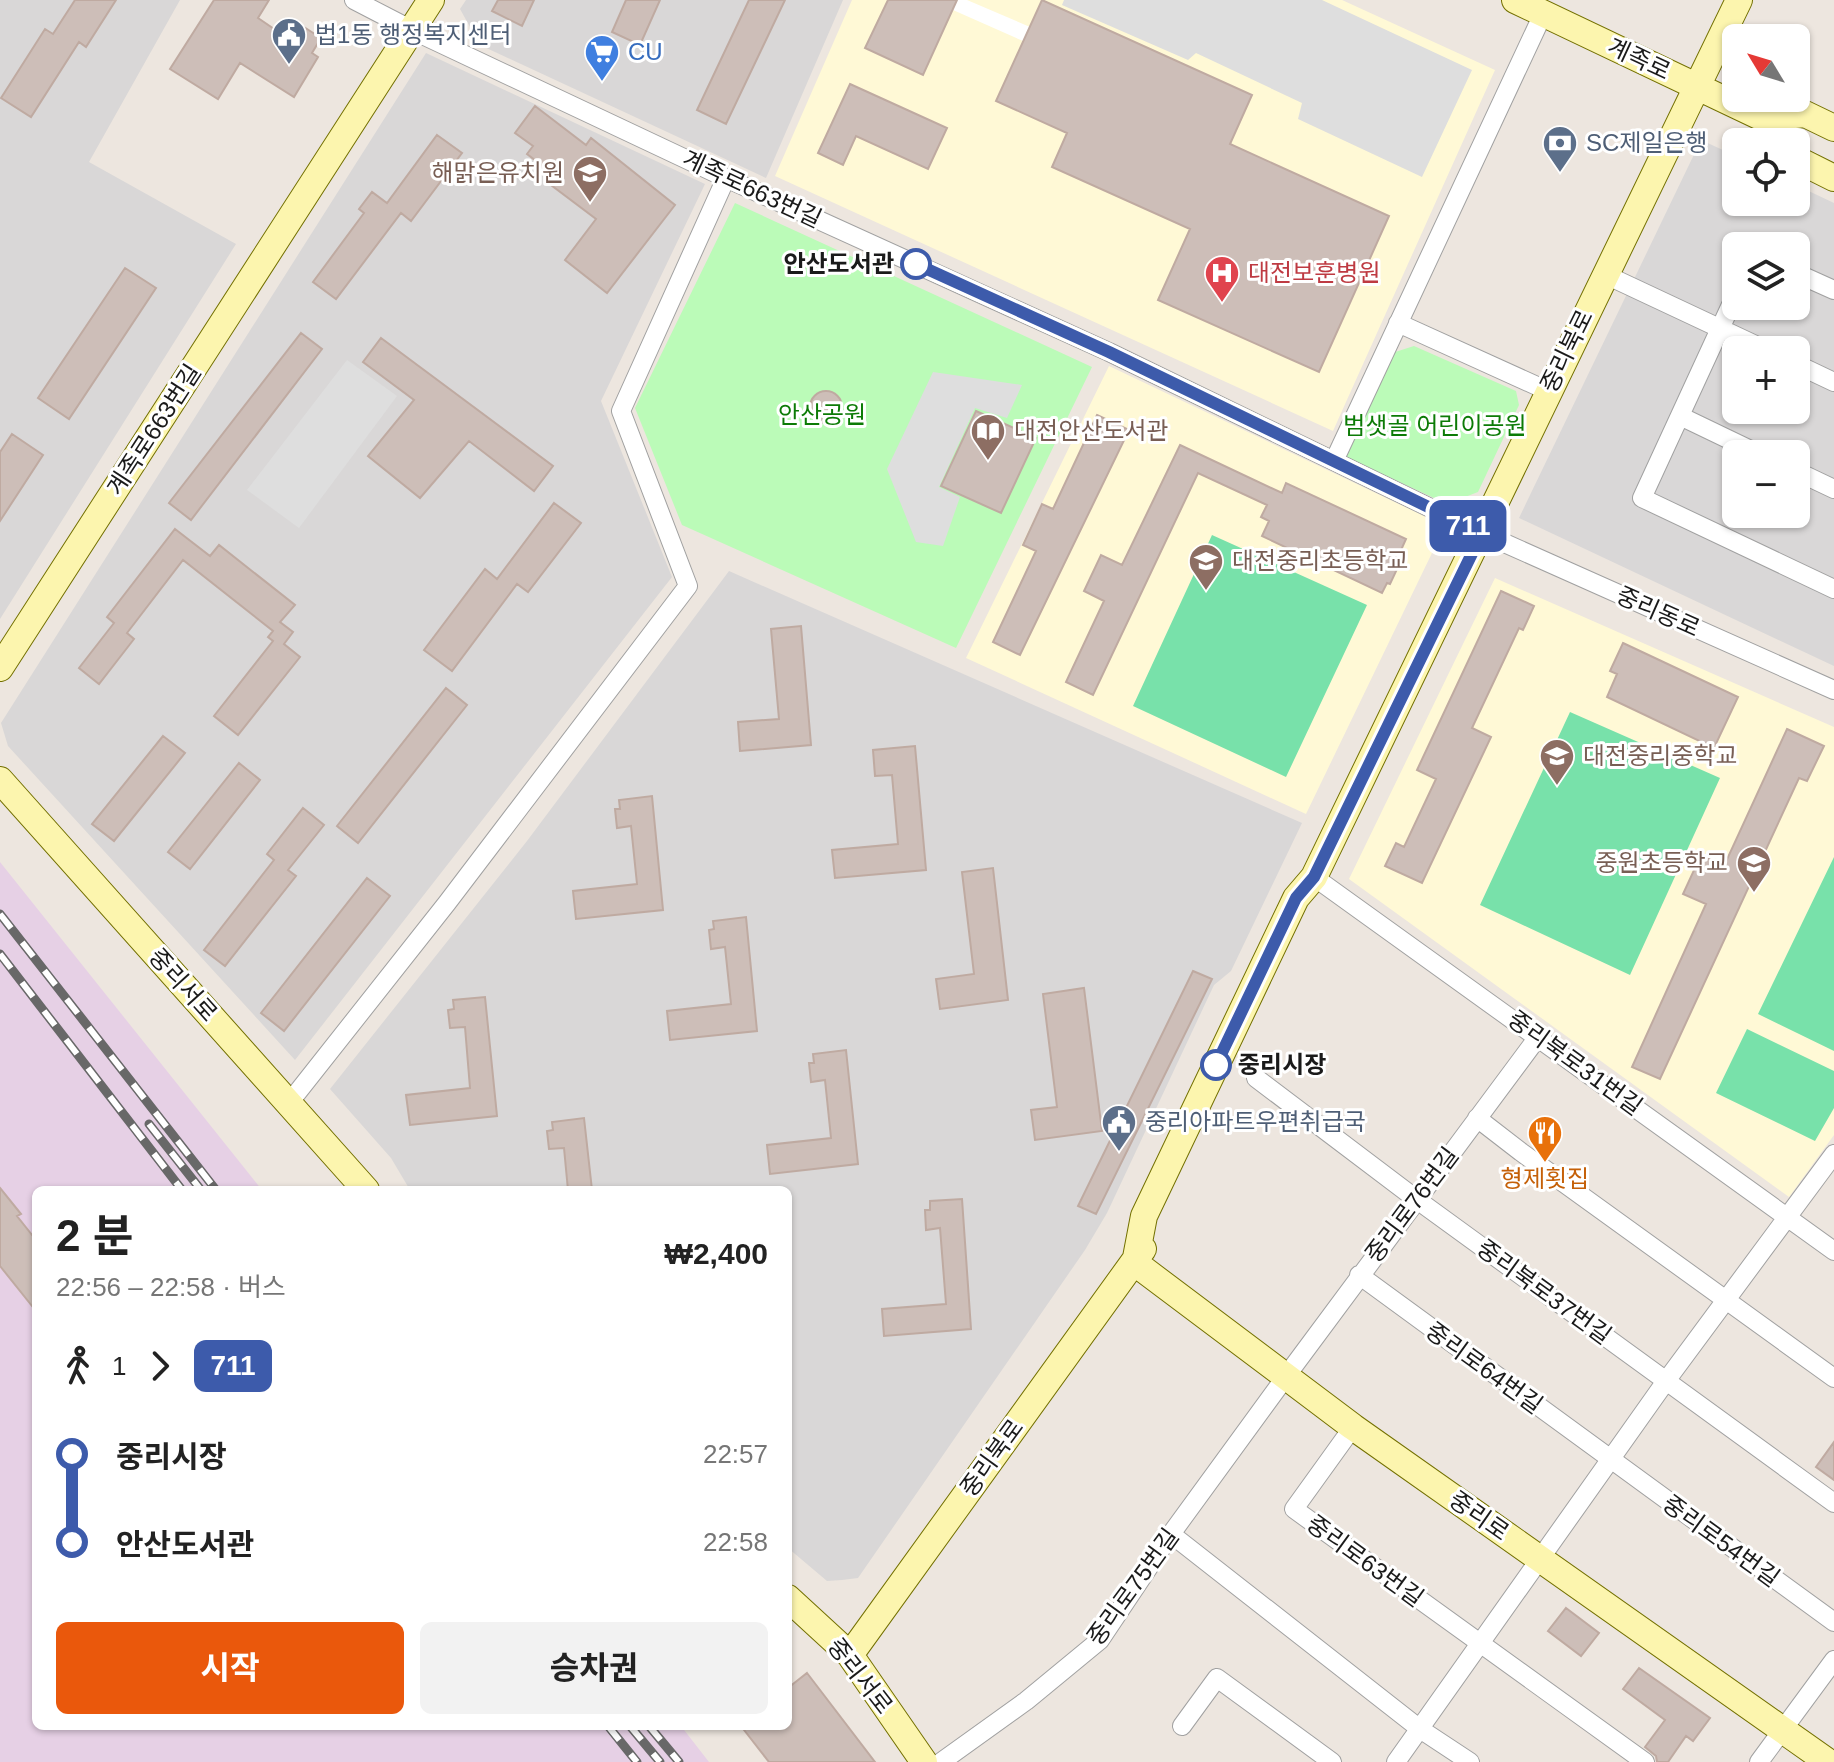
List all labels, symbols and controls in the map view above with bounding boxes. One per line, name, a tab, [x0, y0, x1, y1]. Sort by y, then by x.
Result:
public building icon: 법1동 행정복지센터	[270, 16, 308, 66]
place label: 법1동 행정복지센터	[315, 21, 512, 48]
north arrow	[1722, 24, 1810, 112]
map controls	[1722, 24, 1810, 528]
street label: 계족로	[1603, 32, 1675, 85]
supermarket icon: CU	[583, 33, 621, 83]
place label: CU	[628, 38, 663, 65]
bank icon: SC제일은행	[1541, 124, 1579, 174]
button: locate	[1722, 128, 1810, 216]
place label: SC제일은행	[1586, 129, 1708, 156]
street label: 계족로663번길	[678, 145, 826, 233]
school or university icon: 해맑은유치원	[571, 154, 609, 204]
place label: 해맑은유치원	[432, 159, 564, 186]
button: layers	[1722, 232, 1810, 320]
marker: 안산도서관	[901, 249, 931, 279]
place label: 안산도서관	[784, 250, 894, 277]
hospital icon: 대전보훈병원	[1203, 254, 1241, 304]
place label: 대전보훈병원	[1248, 259, 1380, 286]
street label: 중리북로	[1535, 305, 1598, 396]
button: +	[1722, 336, 1810, 424]
street label: 계족로663번길	[101, 359, 206, 500]
park label: 안산공원	[778, 401, 866, 428]
library icon: 대전안산도서관	[969, 412, 1007, 462]
park label: 범샛골 어린이공원	[1343, 412, 1527, 439]
place label: 대전안산도서관	[1014, 417, 1169, 444]
button: −	[1722, 440, 1810, 528]
line badge: 711	[1422, 500, 1514, 552]
text: 711	[1445, 510, 1491, 541]
school or university icon: 대전중리초등학교	[1187, 542, 1225, 592]
place label: 대전중리초등학교	[1232, 547, 1409, 574]
street label: 중리동로	[1612, 581, 1704, 642]
school or university icon: 대전중리중학교	[1538, 737, 1576, 787]
place label: 대전중리중학교	[1583, 742, 1738, 769]
school or university icon: 중원초등학교	[1735, 844, 1773, 894]
place label: 중원초등학교	[1596, 849, 1728, 876]
street label: 중리서로	[144, 943, 223, 1027]
street label: 중리북로31번길	[1503, 1005, 1648, 1120]
marker: 중리시장	[1201, 1050, 1231, 1080]
place label: 중리시장	[1238, 1051, 1326, 1078]
public building icon: 중리아파트우편취급국	[1100, 1103, 1138, 1153]
place label: 중리아파트우편취급국	[1145, 1108, 1366, 1135]
restaurant icon: 형제횟집	[1526, 1114, 1564, 1164]
street label: 중리로76번길	[1360, 1142, 1464, 1268]
place label: 형제횟집	[1501, 1165, 1589, 1192]
text: 2 분	[56, 1211, 133, 1260]
street label: 중리북로37번길	[1472, 1234, 1617, 1349]
text: ₩2,400	[665, 1237, 768, 1270]
text: 22:56 – 22:58 · 버스	[56, 1272, 286, 1302]
street label: 중리로64번길	[1421, 1316, 1548, 1419]
icon: walk	[56, 1344, 100, 1388]
icon: forward	[138, 1344, 182, 1388]
text: 711	[210, 1350, 256, 1381]
text: 1	[112, 1351, 126, 1381]
street label: 중리북로	[955, 1414, 1028, 1501]
text: 22:57	[703, 1439, 768, 1469]
text: 중리시장	[116, 1440, 226, 1473]
street label: 중리로	[1444, 1486, 1514, 1546]
street label: 중리로54번길	[1658, 1489, 1785, 1592]
street label: 중리로63번길	[1302, 1509, 1429, 1612]
street label: 중리로75번길	[1081, 1523, 1184, 1650]
text: 22:58	[703, 1527, 768, 1557]
text: 안산도서관	[116, 1528, 254, 1561]
button: 시작	[56, 1622, 404, 1714]
button: 승차권	[420, 1622, 768, 1714]
street label: 중리서로	[823, 1633, 898, 1719]

